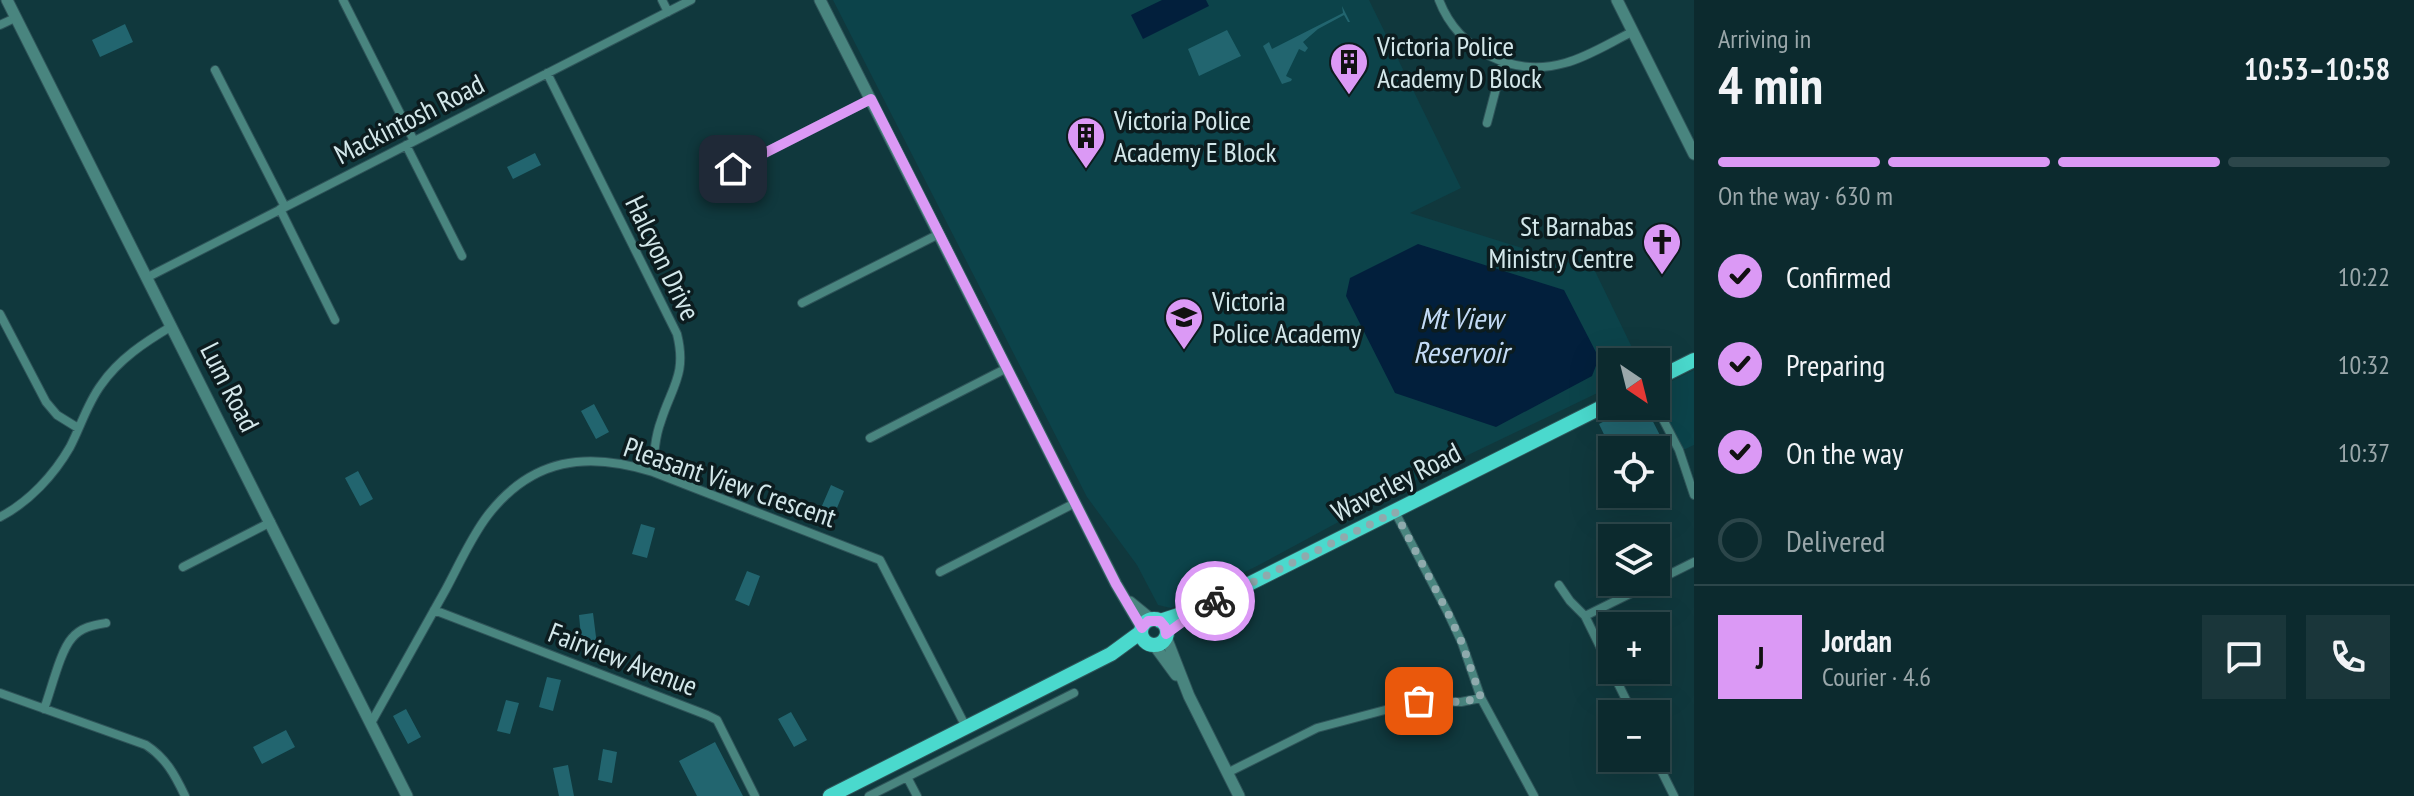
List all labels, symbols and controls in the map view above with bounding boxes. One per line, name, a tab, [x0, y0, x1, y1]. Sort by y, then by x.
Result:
text: Arriving in	[1718, 22, 1811, 55]
place label: Victoria Police Academy D Block	[1376, 27, 1542, 96]
building icon: Victoria Police Academy D Block	[1328, 41, 1370, 96]
text: 10:53–10:58	[2244, 49, 2390, 88]
text: 4 min	[1718, 51, 1823, 118]
street label: Mackintosh Road	[328, 65, 490, 172]
place label: Victoria Police Academy E Block	[1113, 101, 1276, 170]
building icon: Victoria Police Academy E Block	[1065, 115, 1107, 170]
pin	[699, 135, 767, 203]
icon: home	[711, 147, 755, 191]
text: On the way · 630 m	[1718, 179, 1893, 212]
street label: Halcyon Drive	[617, 189, 709, 326]
place label: St Barnabas Ministry Centre	[1488, 207, 1634, 276]
church icon: St Barnabas Ministry Centre	[1641, 221, 1683, 276]
icon: check	[1718, 254, 1762, 298]
text: Confirmed	[1786, 257, 1891, 296]
text: 10:22	[2338, 260, 2390, 293]
place label: Victoria Police Academy	[1211, 282, 1362, 351]
school or university icon: Victoria Police Academy	[1163, 296, 1205, 351]
water label: Mt View Reservoir	[1413, 298, 1513, 371]
street label: Lum Road	[192, 336, 269, 438]
icon: check	[1718, 342, 1762, 386]
text: Preparing	[1786, 345, 1885, 384]
north arrow	[1598, 348, 1670, 420]
map controls	[1598, 348, 1670, 772]
text: 10:32	[2338, 348, 2390, 381]
street label: Pleasant View Crescent	[619, 428, 842, 535]
icon: check	[1718, 430, 1762, 474]
street label: Waverley Road	[1325, 433, 1467, 530]
text: On the way	[1786, 433, 1903, 472]
button: locate	[1598, 436, 1670, 508]
text: 10:37	[2338, 436, 2390, 469]
text: Delivered	[1786, 521, 1885, 560]
button: layers	[1598, 524, 1670, 596]
courier	[1175, 561, 1255, 641]
icon: bike	[1193, 579, 1237, 623]
button: +	[1598, 612, 1670, 684]
street label: Fairview Avenue	[543, 613, 703, 704]
button: chat	[2202, 615, 2286, 699]
button: phone	[2306, 615, 2390, 699]
text: Jordan	[1822, 621, 1892, 660]
text: J	[1756, 638, 1764, 677]
text: Courier · 4.6	[1822, 660, 1931, 693]
pin	[1385, 667, 1453, 735]
icon: bag	[1397, 679, 1441, 723]
button: −	[1598, 700, 1670, 772]

